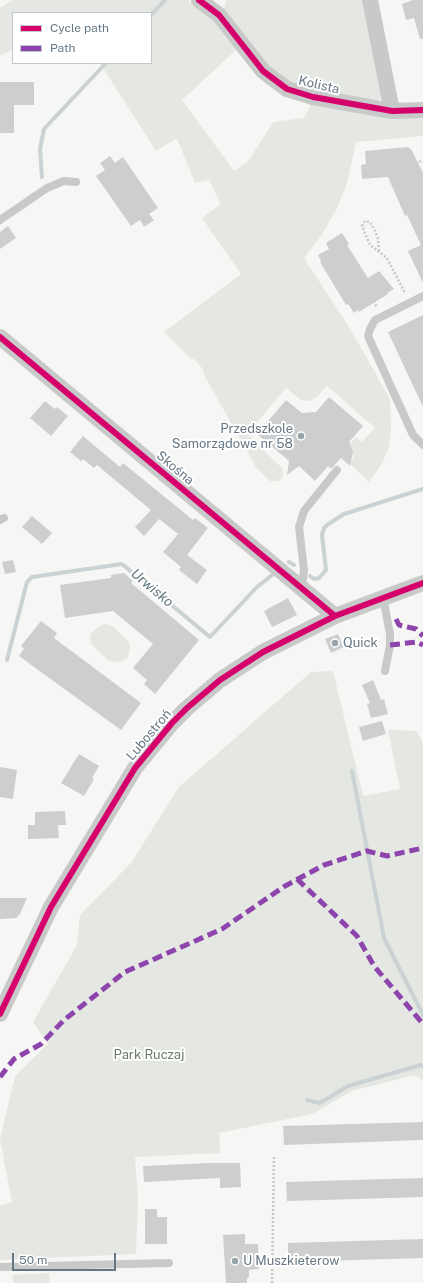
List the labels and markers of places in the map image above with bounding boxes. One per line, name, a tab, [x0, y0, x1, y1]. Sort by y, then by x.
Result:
place label: Przedszkole Samorządowe nr 58	[172, 421, 293, 452]
marker: Przedszkole Samorządowe nr 58	[296, 431, 306, 441]
place label: Quick	[343, 635, 378, 651]
marker: Quick	[330, 638, 340, 648]
place label: U Muszkieterow	[243, 1253, 339, 1269]
marker: U Muszkieterow	[230, 1256, 240, 1266]

